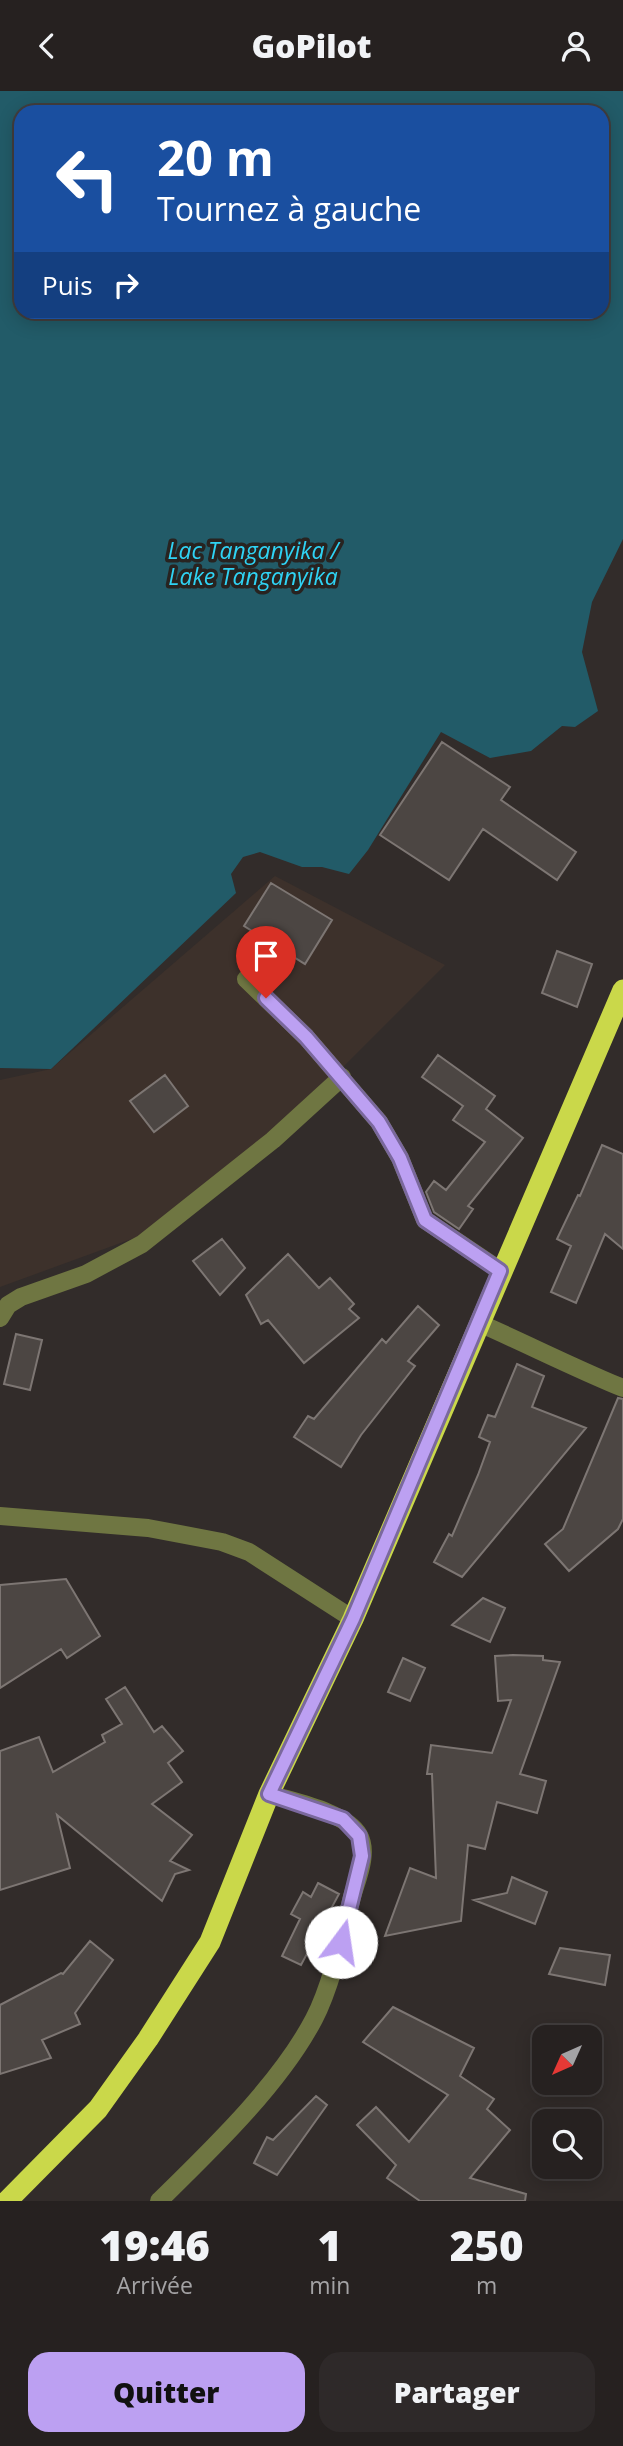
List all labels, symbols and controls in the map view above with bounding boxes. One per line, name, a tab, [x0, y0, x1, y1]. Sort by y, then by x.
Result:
text: GoPilot	[251, 24, 372, 67]
icon: back	[28, 27, 66, 65]
icon: person	[557, 27, 595, 65]
text: 20 m	[157, 124, 274, 190]
icon: left	[42, 133, 133, 224]
text: Tournez à gauche	[157, 187, 421, 230]
icon: right	[107, 266, 145, 304]
text: Puis	[42, 267, 93, 303]
water label: Lac Tanganyika / Lake Tanganyika	[167, 534, 341, 592]
pin	[236, 926, 296, 998]
icon: arrive	[247, 937, 285, 975]
position arrow	[304, 1905, 378, 1979]
north arrow	[532, 2025, 602, 2095]
map controls	[532, 2025, 602, 2179]
button: search	[532, 2109, 602, 2179]
text: 19:46	[99, 2216, 210, 2273]
text: 1	[318, 2216, 342, 2273]
text: 250	[450, 2216, 524, 2273]
text: Arrivée	[116, 2269, 193, 2301]
text: min	[309, 2269, 350, 2301]
text: m	[476, 2269, 497, 2301]
button: Quitter	[28, 2352, 305, 2432]
button: Partager	[319, 2352, 595, 2432]

